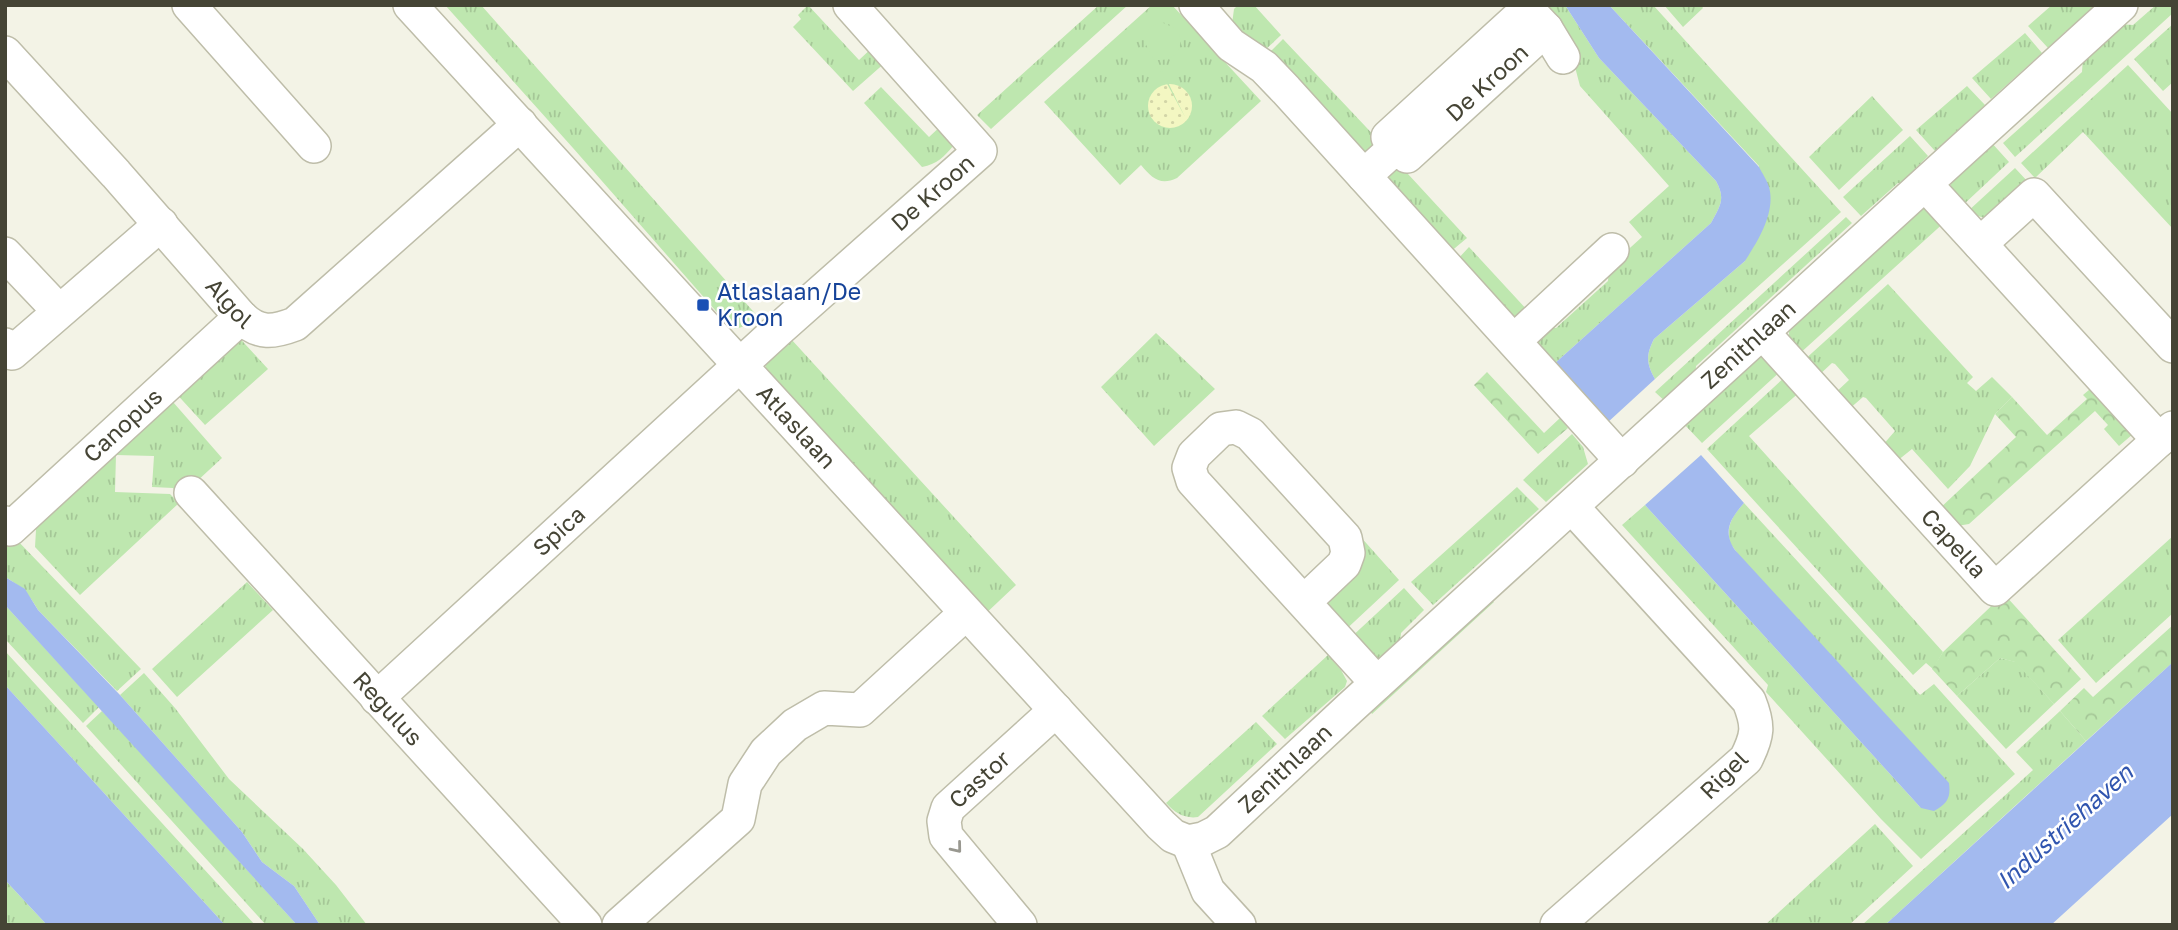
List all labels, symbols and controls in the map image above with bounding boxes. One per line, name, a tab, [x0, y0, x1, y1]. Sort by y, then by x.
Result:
street label: De Kroon	[1440, 37, 1533, 127]
street label: De Kroon	[885, 148, 979, 236]
street label: Algol	[200, 272, 258, 334]
place label: Atlaslaan/De Kroon	[717, 277, 861, 331]
street label: Zenithlaan	[1695, 294, 1801, 394]
marker: Atlaslaan/De Kroon	[695, 297, 711, 313]
street label: Atlaslaan	[752, 378, 842, 474]
street label: Canopus	[77, 382, 167, 468]
street label: Spica	[527, 499, 590, 561]
street label: Capella	[1916, 502, 1993, 583]
street label: Regulus	[348, 665, 429, 751]
street label: Zenithlaan	[1232, 717, 1337, 818]
street label: Castor	[942, 744, 1015, 814]
street label: Rigel	[1693, 744, 1753, 804]
water label: Industriehaven	[1990, 756, 2139, 895]
one-way arrow	[949, 840, 961, 853]

